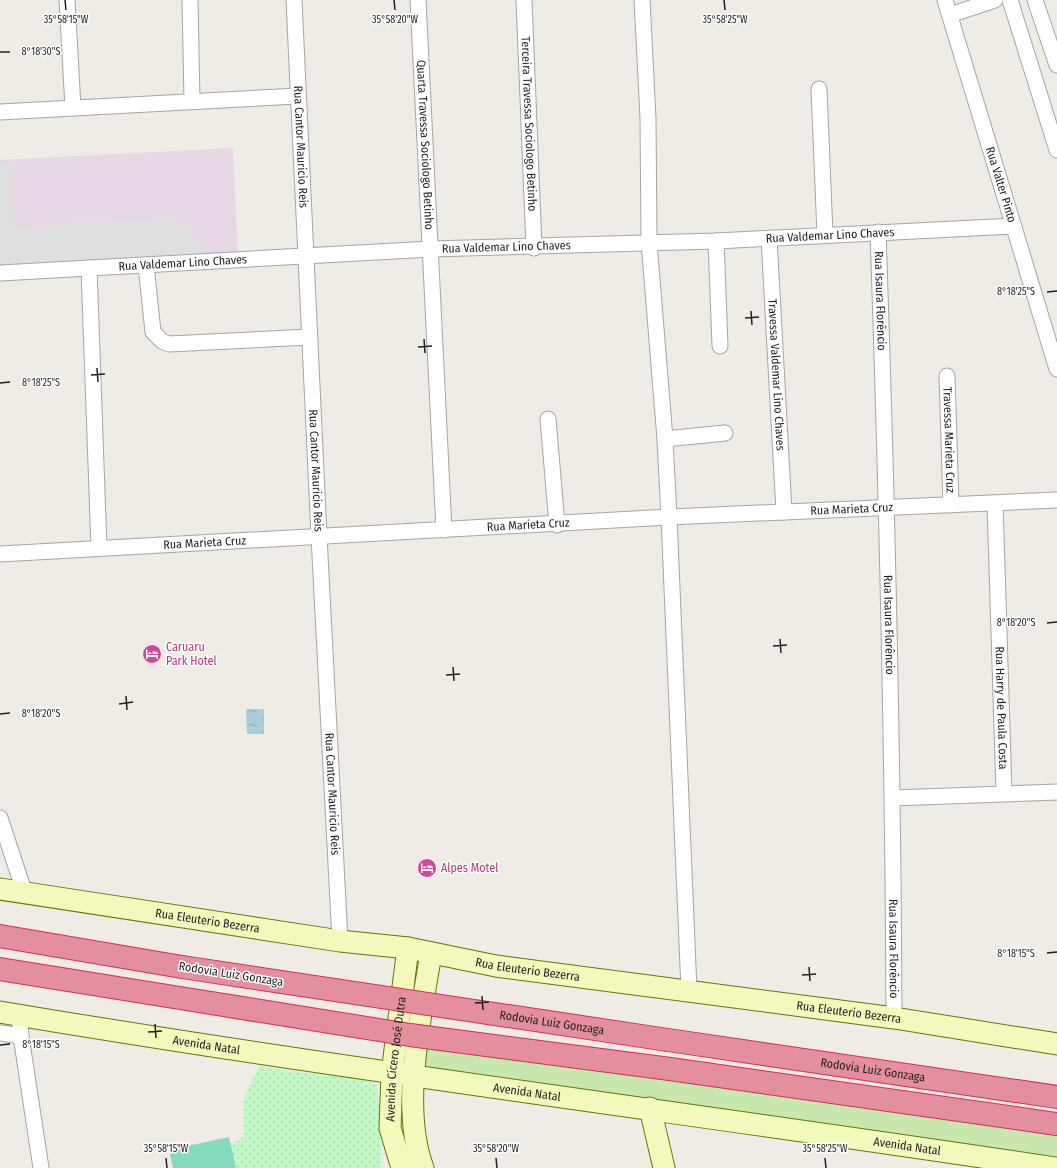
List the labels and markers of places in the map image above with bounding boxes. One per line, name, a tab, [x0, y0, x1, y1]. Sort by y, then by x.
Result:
place label: Caruaru Park Hotel	[166, 640, 217, 668]
hotel icon: Caruaru Park Hotel	[141, 643, 163, 665]
hotel icon: Alpes Motel	[416, 857, 438, 879]
place label: Alpes Motel	[441, 861, 498, 875]

